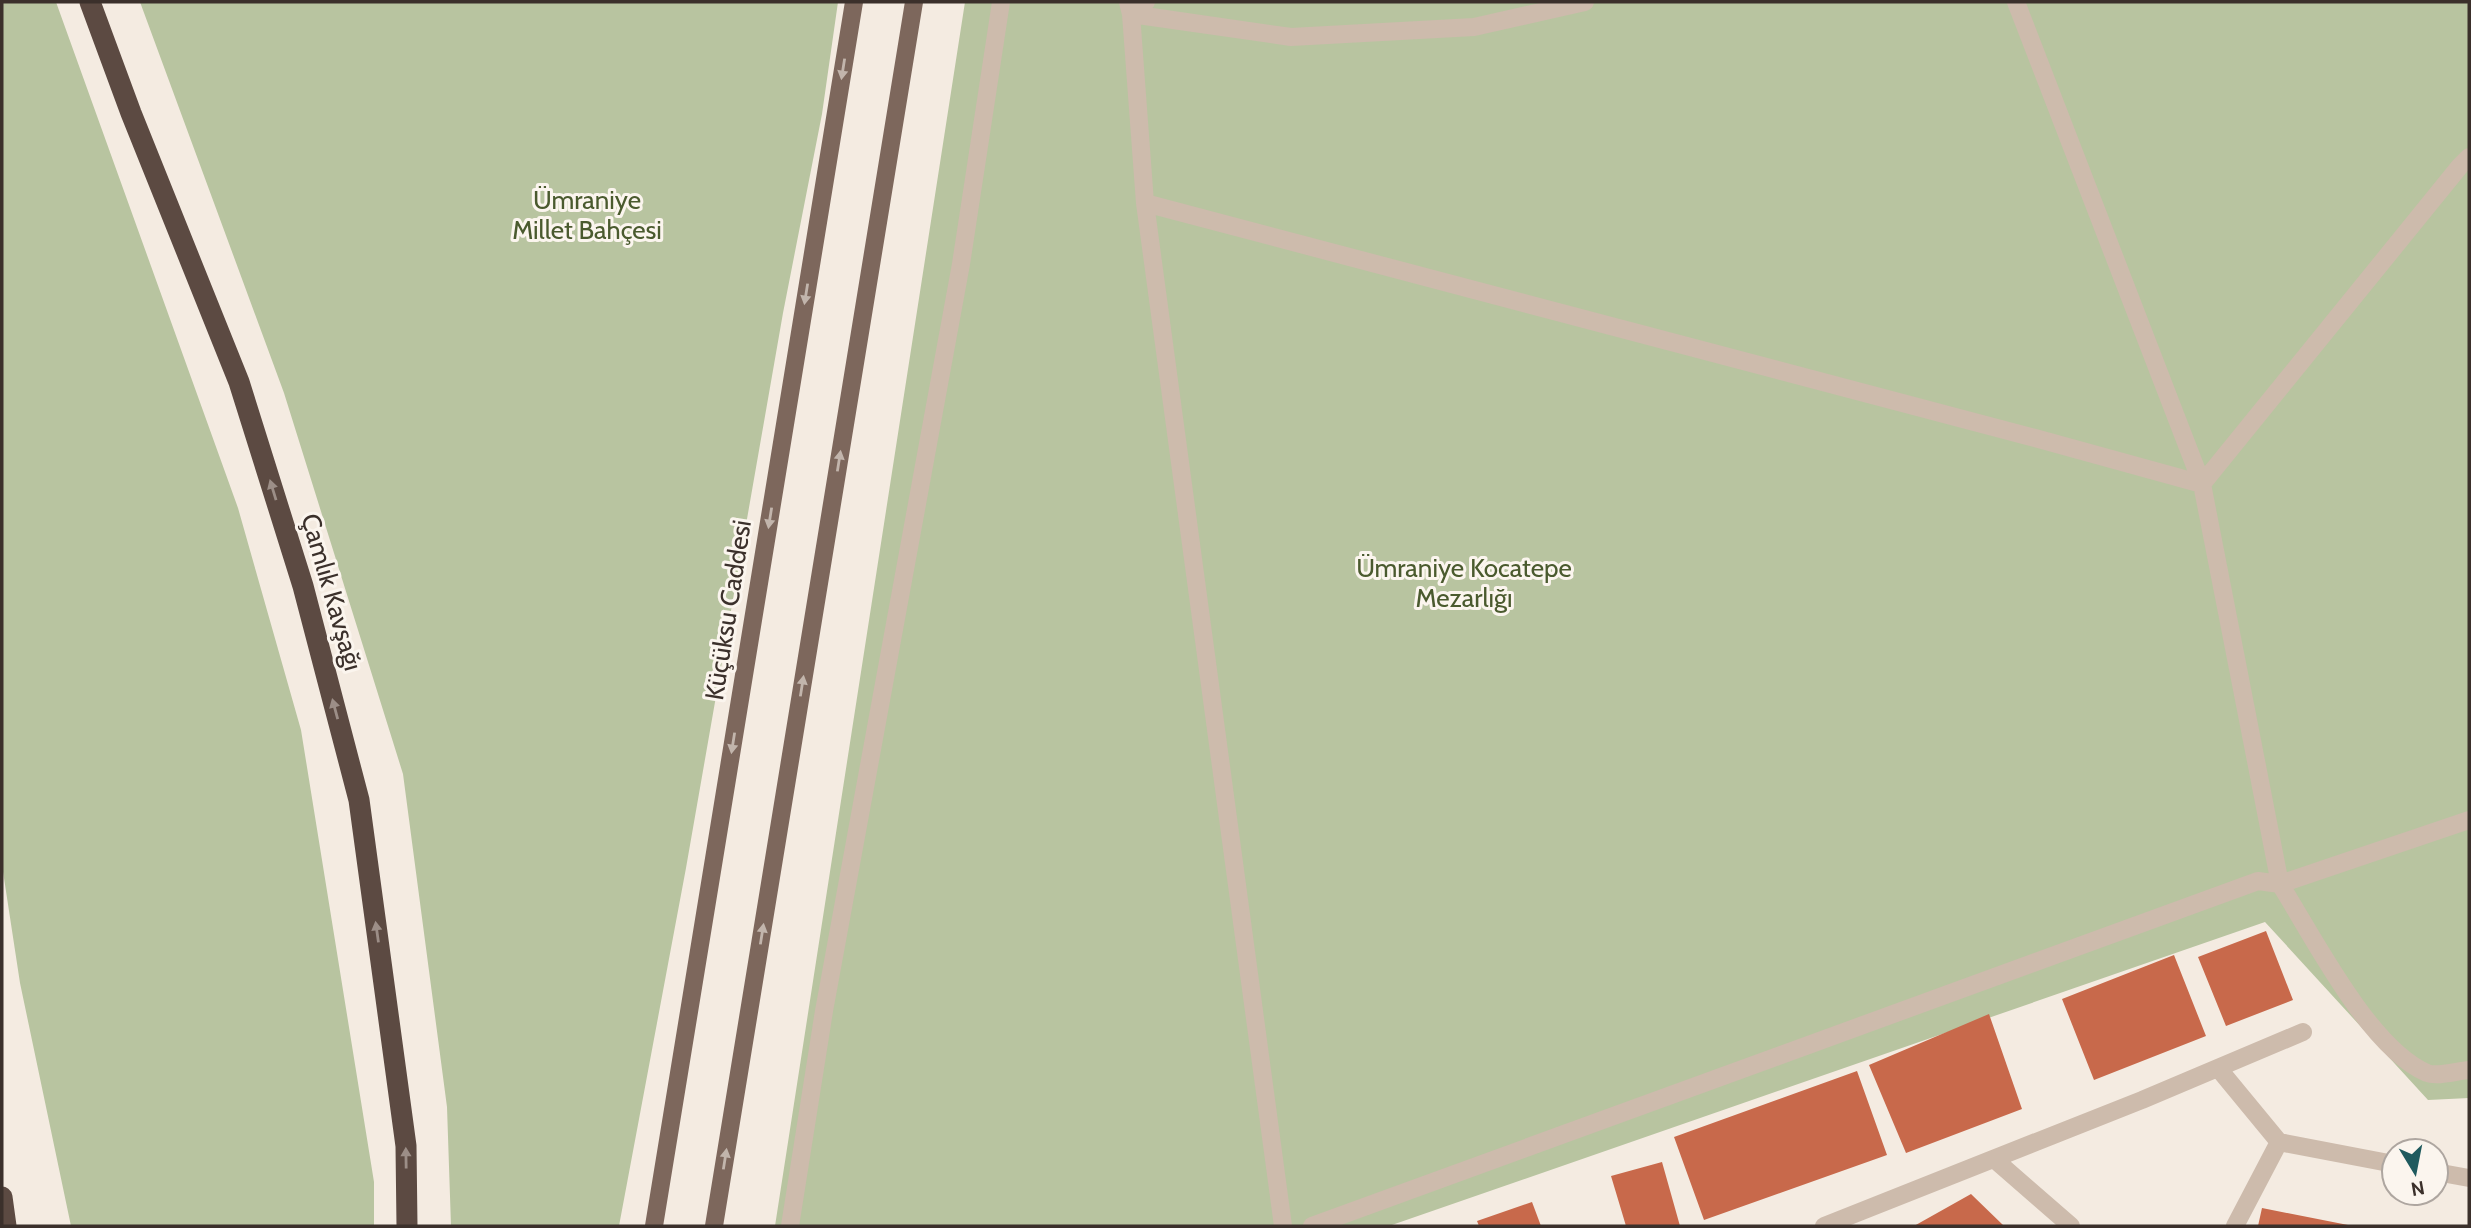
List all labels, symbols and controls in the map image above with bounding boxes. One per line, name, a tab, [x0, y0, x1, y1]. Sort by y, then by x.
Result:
one-way arrow	[837, 58, 848, 80]
park label: Ümraniye Millet Bahçesi	[512, 184, 662, 246]
one-way arrow	[800, 283, 811, 305]
one-way arrow	[834, 450, 845, 472]
one-way arrow	[268, 480, 278, 501]
one-way arrow	[764, 507, 775, 529]
street label: Çamlık Kavşağı	[294, 510, 370, 674]
street label: Küçüksu Caddesi	[698, 518, 758, 702]
park label: Ümraniye Kocatepe Mezarlığı	[1356, 552, 1572, 614]
one-way arrow	[797, 675, 808, 697]
one-way arrow	[329, 698, 340, 720]
one-way arrow	[727, 732, 738, 754]
one-way arrow	[371, 921, 382, 943]
one-way arrow	[757, 923, 768, 945]
north arrow	[2380, 1137, 2450, 1207]
one-way arrow	[400, 1147, 412, 1169]
one-way arrow	[720, 1148, 731, 1170]
text: N	[2409, 1176, 2426, 1201]

